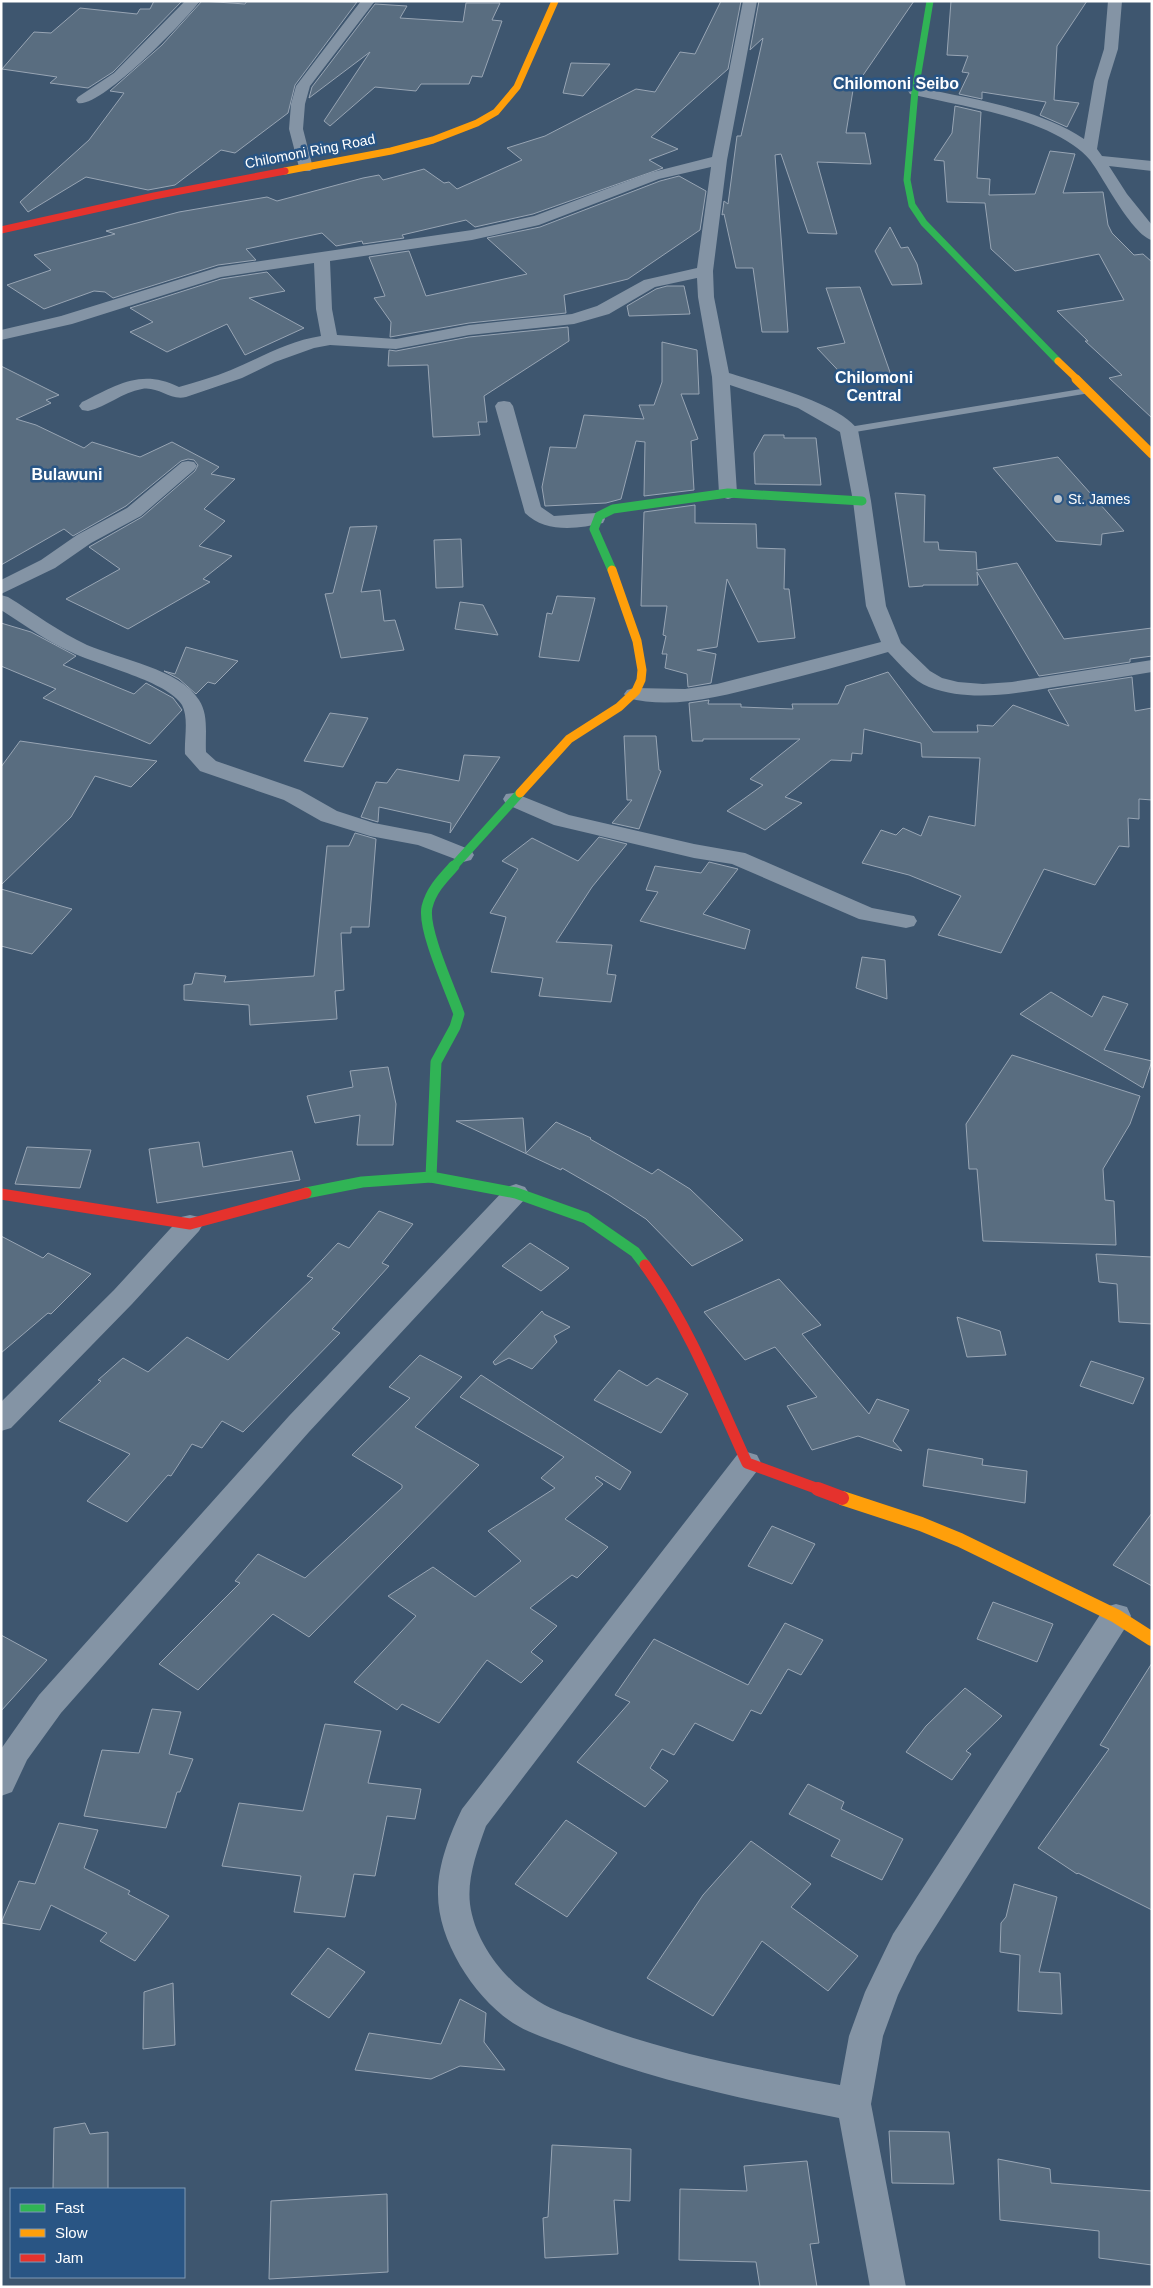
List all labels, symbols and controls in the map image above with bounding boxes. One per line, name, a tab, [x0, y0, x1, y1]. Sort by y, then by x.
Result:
district label: Chilomoni Seibo	[833, 75, 959, 92]
street label: Chilomoni Ring Road	[244, 131, 376, 171]
district label: Chilomoni Central	[835, 369, 913, 404]
district label: Bulawuni	[31, 466, 103, 483]
place label: St. James	[1068, 491, 1130, 507]
marker: St. James	[1052, 493, 1064, 505]
legend	[10, 2188, 185, 2278]
text: Fast	[55, 2199, 85, 2216]
text: Slow	[55, 2224, 88, 2241]
text: Jam	[55, 2249, 83, 2266]

